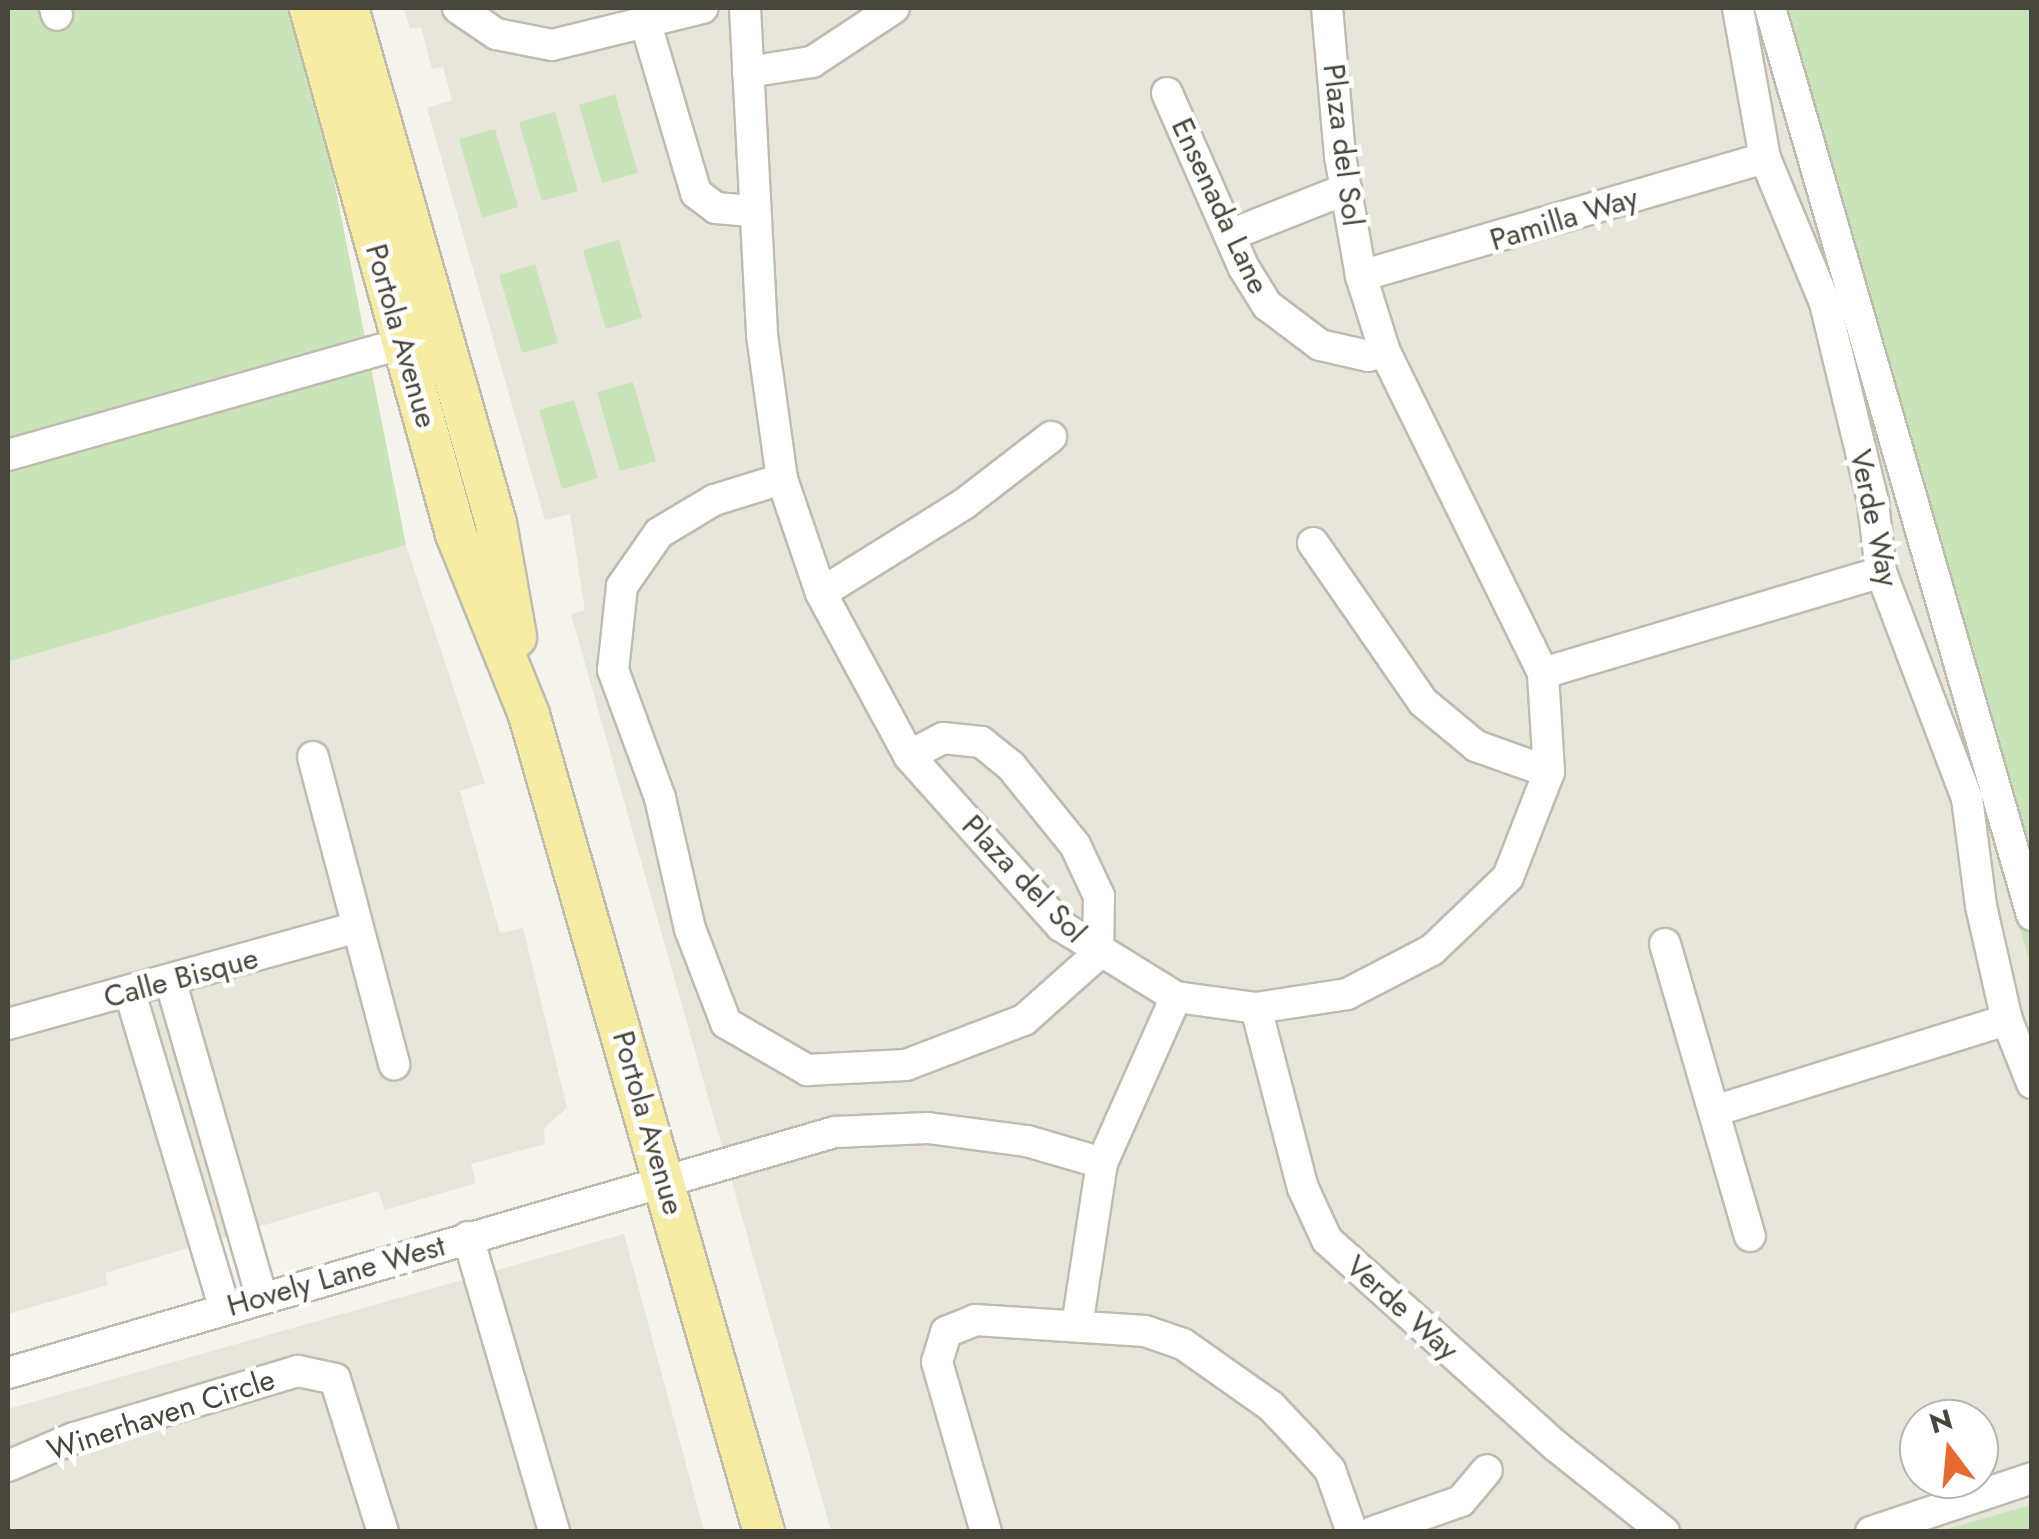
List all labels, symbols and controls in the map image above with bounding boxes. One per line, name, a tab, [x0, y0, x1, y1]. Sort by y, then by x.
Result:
street label: Plaza del Sol	[1315, 62, 1371, 228]
street label: Ensenada Lane	[1164, 112, 1276, 300]
street label: Pamilla Way	[1486, 179, 1642, 259]
street label: Portola Avenue	[358, 240, 444, 432]
street label: Verde Way	[1842, 446, 1906, 590]
street label: Plaza del Sol	[954, 808, 1094, 950]
street label: Calle Bisque	[100, 940, 262, 1016]
street label: Portola Avenue	[605, 1027, 691, 1219]
street label: Hovely Lane West	[223, 1228, 449, 1324]
street label: Verde Way	[1338, 1248, 1466, 1368]
street label: Winerhaven Circle	[43, 1361, 279, 1469]
north arrow	[1899, 1399, 1999, 1499]
text: N	[1925, 1399, 1957, 1444]

